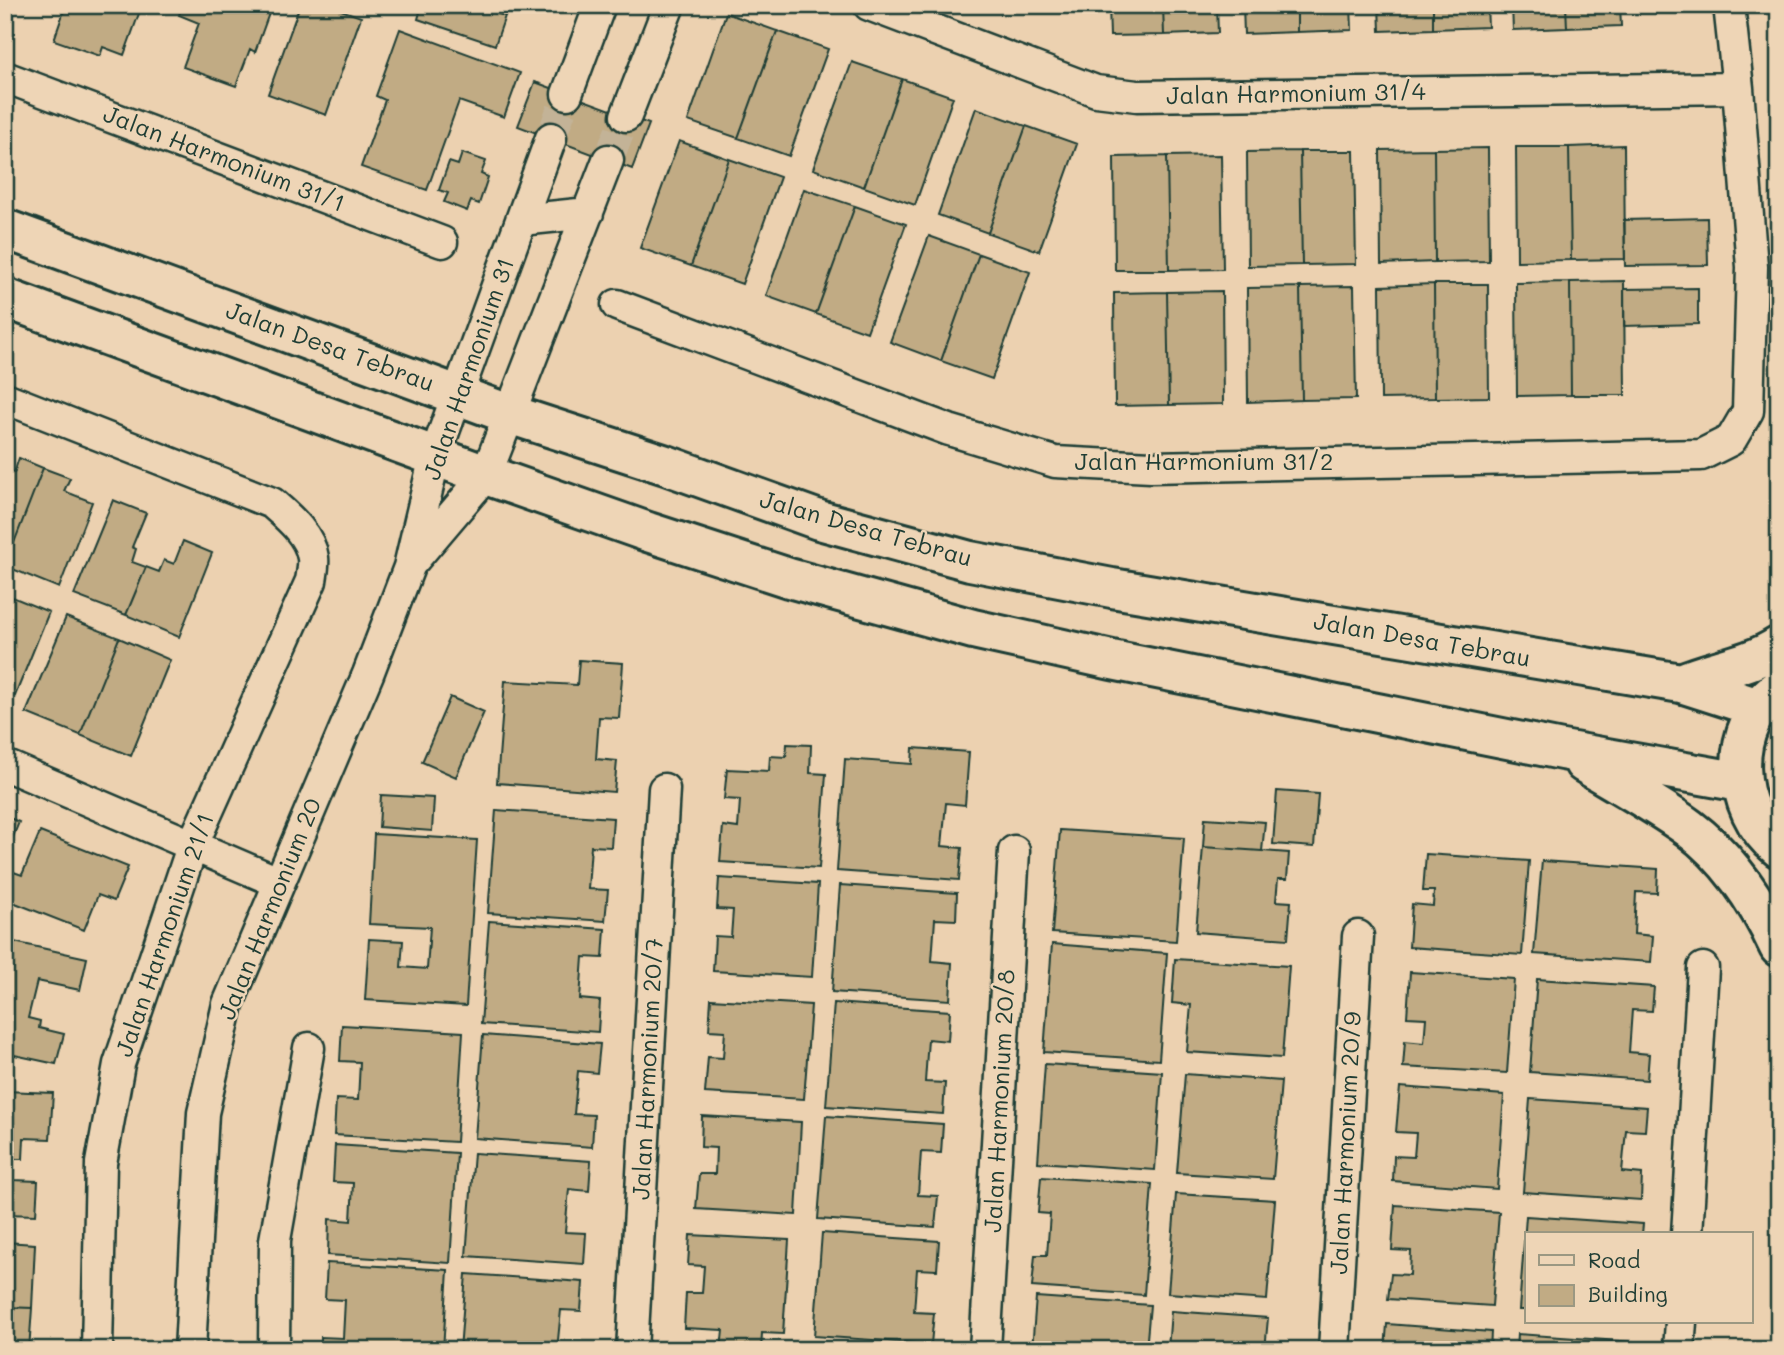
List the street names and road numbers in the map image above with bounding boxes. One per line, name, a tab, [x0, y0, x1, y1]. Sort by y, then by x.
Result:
street label: Jalan Harmonium 31/4	[1166, 75, 1426, 110]
street label: Jalan Harmonium 31/1	[99, 97, 350, 218]
street label: Jalan Harmonium 31	[415, 253, 520, 484]
street label: Jalan Desa Tebrau	[222, 294, 439, 398]
street label: Jalan Harmonium 31/2	[1075, 445, 1333, 476]
street label: Jalan Desa Tebrau	[757, 482, 976, 573]
street label: Jalan Desa Tebrau	[1312, 604, 1533, 673]
street label: Jalan Harmonium 20	[210, 793, 327, 1024]
street label: Jalan Harmonium 21/1	[107, 809, 220, 1060]
street label: Jalan Harmonium 20/7	[624, 937, 669, 1201]
street label: Jalan Harmonium 20/8	[976, 969, 1021, 1233]
street label: Jalan Harmonium 20/9	[1322, 1011, 1367, 1275]

